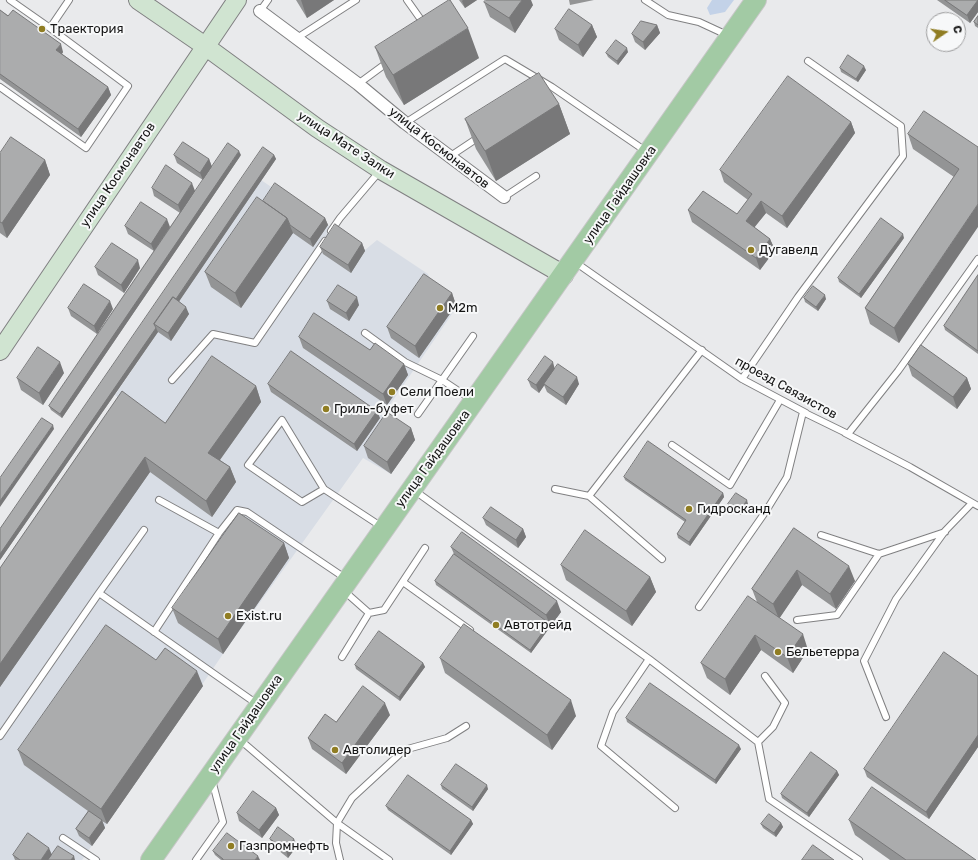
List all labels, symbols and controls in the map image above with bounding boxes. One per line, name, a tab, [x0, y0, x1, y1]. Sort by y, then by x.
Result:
north arrow	[926, 12, 966, 52]
place label: Траектория	[50, 21, 124, 37]
marker: Траектория	[37, 24, 47, 34]
text: С	[950, 24, 964, 35]
street label: улица Космонавтов	[386, 104, 492, 192]
street label: улица Мате Залки	[294, 108, 398, 182]
street label: улица Космонавтов	[77, 120, 159, 230]
street label: улица Гайдашовка	[580, 143, 660, 247]
place label: Дугавелд	[759, 242, 818, 258]
marker: Дугавелд	[746, 245, 756, 255]
place label: М2m	[448, 300, 478, 316]
marker: М2m	[435, 303, 445, 313]
street label: проезд Связистов	[732, 354, 840, 422]
place label: Сели Поели	[400, 384, 474, 400]
marker: Сели Поели	[387, 387, 397, 397]
place label: Гриль-буфет	[334, 401, 414, 417]
marker: Гриль-буфет	[321, 404, 331, 414]
street label: улица Гайдашовка	[392, 407, 474, 511]
place label: Гидросканд	[697, 501, 771, 517]
marker: Гидросканд	[684, 504, 694, 514]
place label: Exist.ru	[236, 608, 282, 624]
marker: Exist.ru	[223, 611, 233, 621]
place label: Автотрейд	[504, 617, 572, 633]
marker: Автотрейд	[491, 620, 501, 630]
place label: Бельетерра	[786, 644, 859, 660]
marker: Бельетерра	[773, 647, 783, 657]
street label: улица Гайдашовка	[206, 672, 286, 776]
place label: Автолидер	[343, 742, 411, 758]
marker: Автолидер	[330, 745, 340, 755]
place label: Газпромнефть	[239, 838, 329, 854]
marker: Газпромнефть	[226, 841, 236, 851]

